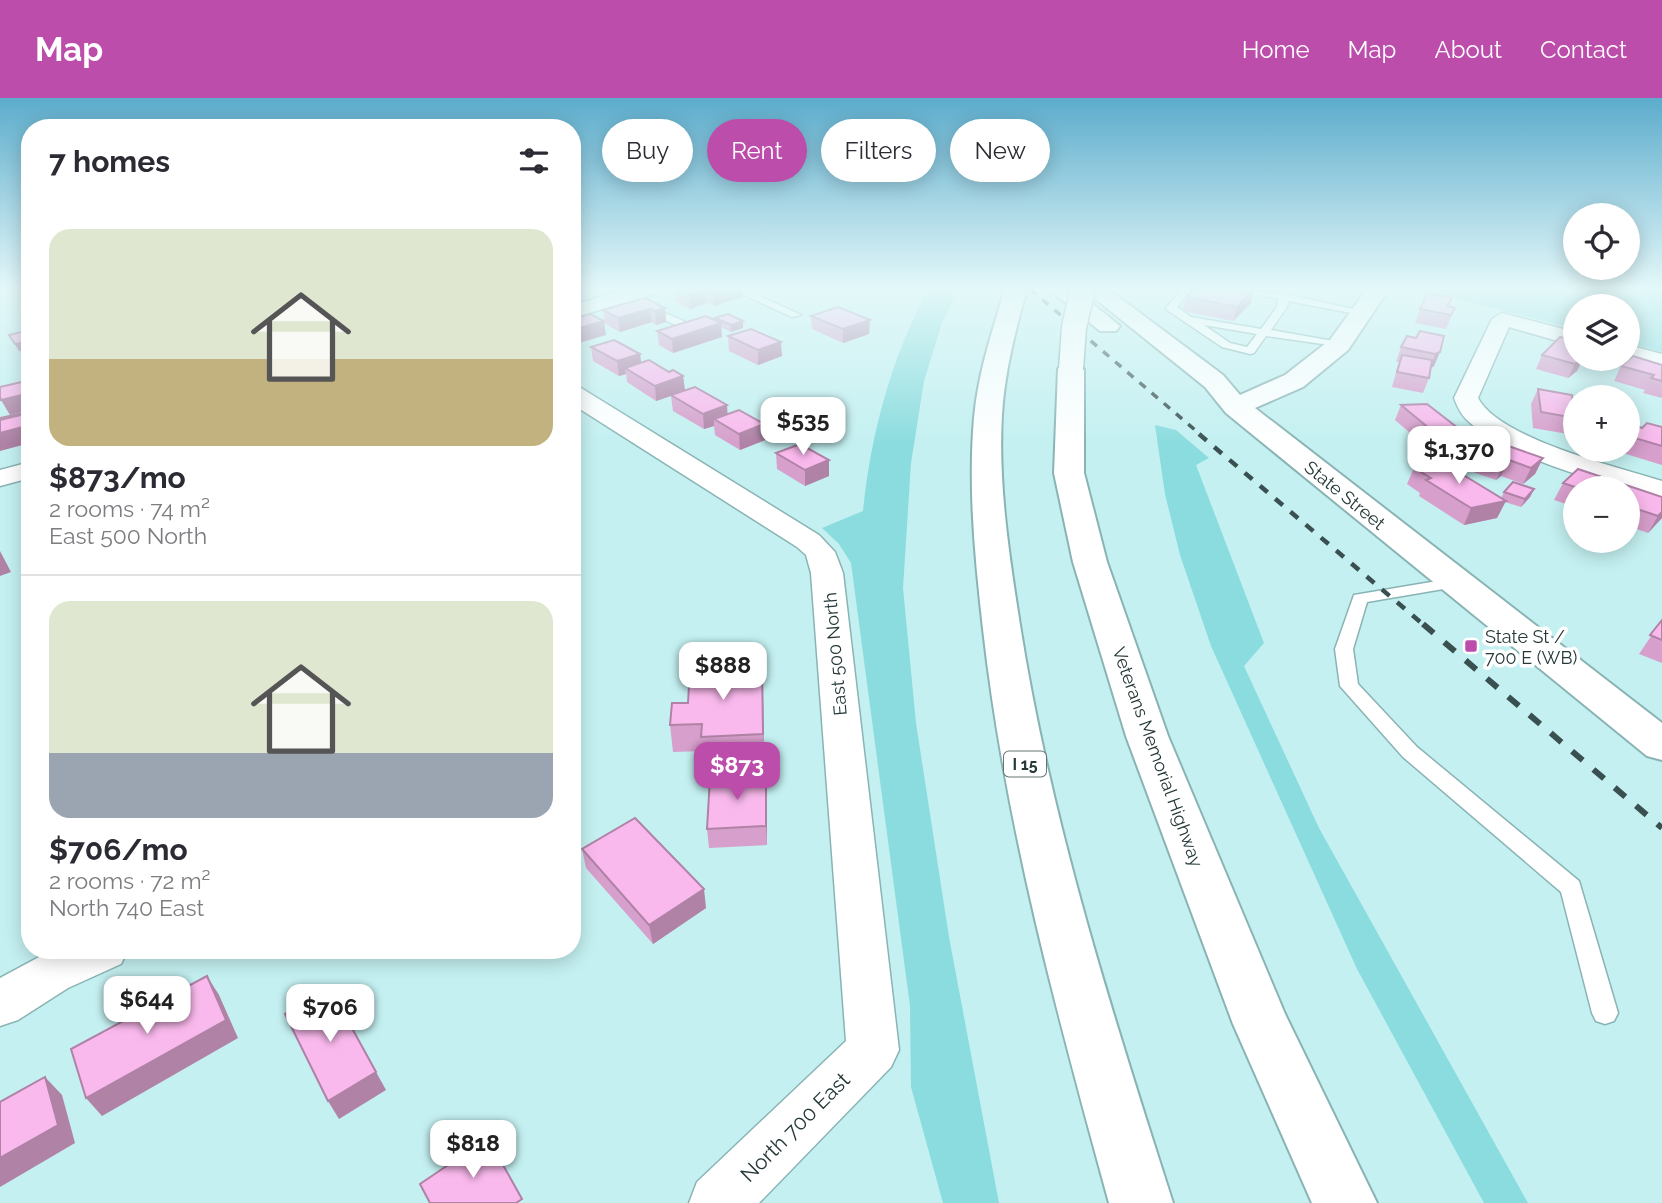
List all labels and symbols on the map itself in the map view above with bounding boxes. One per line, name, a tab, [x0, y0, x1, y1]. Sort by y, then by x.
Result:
pin: $535	[762, 398, 844, 457]
pin: $1,370	[1402, 426, 1516, 486]
street label: State Street	[1301, 456, 1389, 534]
street label: East 500 North	[819, 591, 851, 717]
place label: State St / 700 E (WB)	[1485, 626, 1577, 668]
marker: State St / 700 E (WB)	[1463, 638, 1479, 654]
pin: $888	[682, 642, 764, 702]
street label: Veterans Memorial Highway	[1108, 644, 1208, 870]
pin: $873	[696, 742, 778, 802]
road number: I 15	[1004, 751, 1046, 776]
pin: $644	[106, 976, 188, 1036]
pin: $706	[289, 984, 371, 1044]
street label: North 700 East	[735, 1067, 855, 1187]
pin: $818	[432, 1121, 514, 1180]

